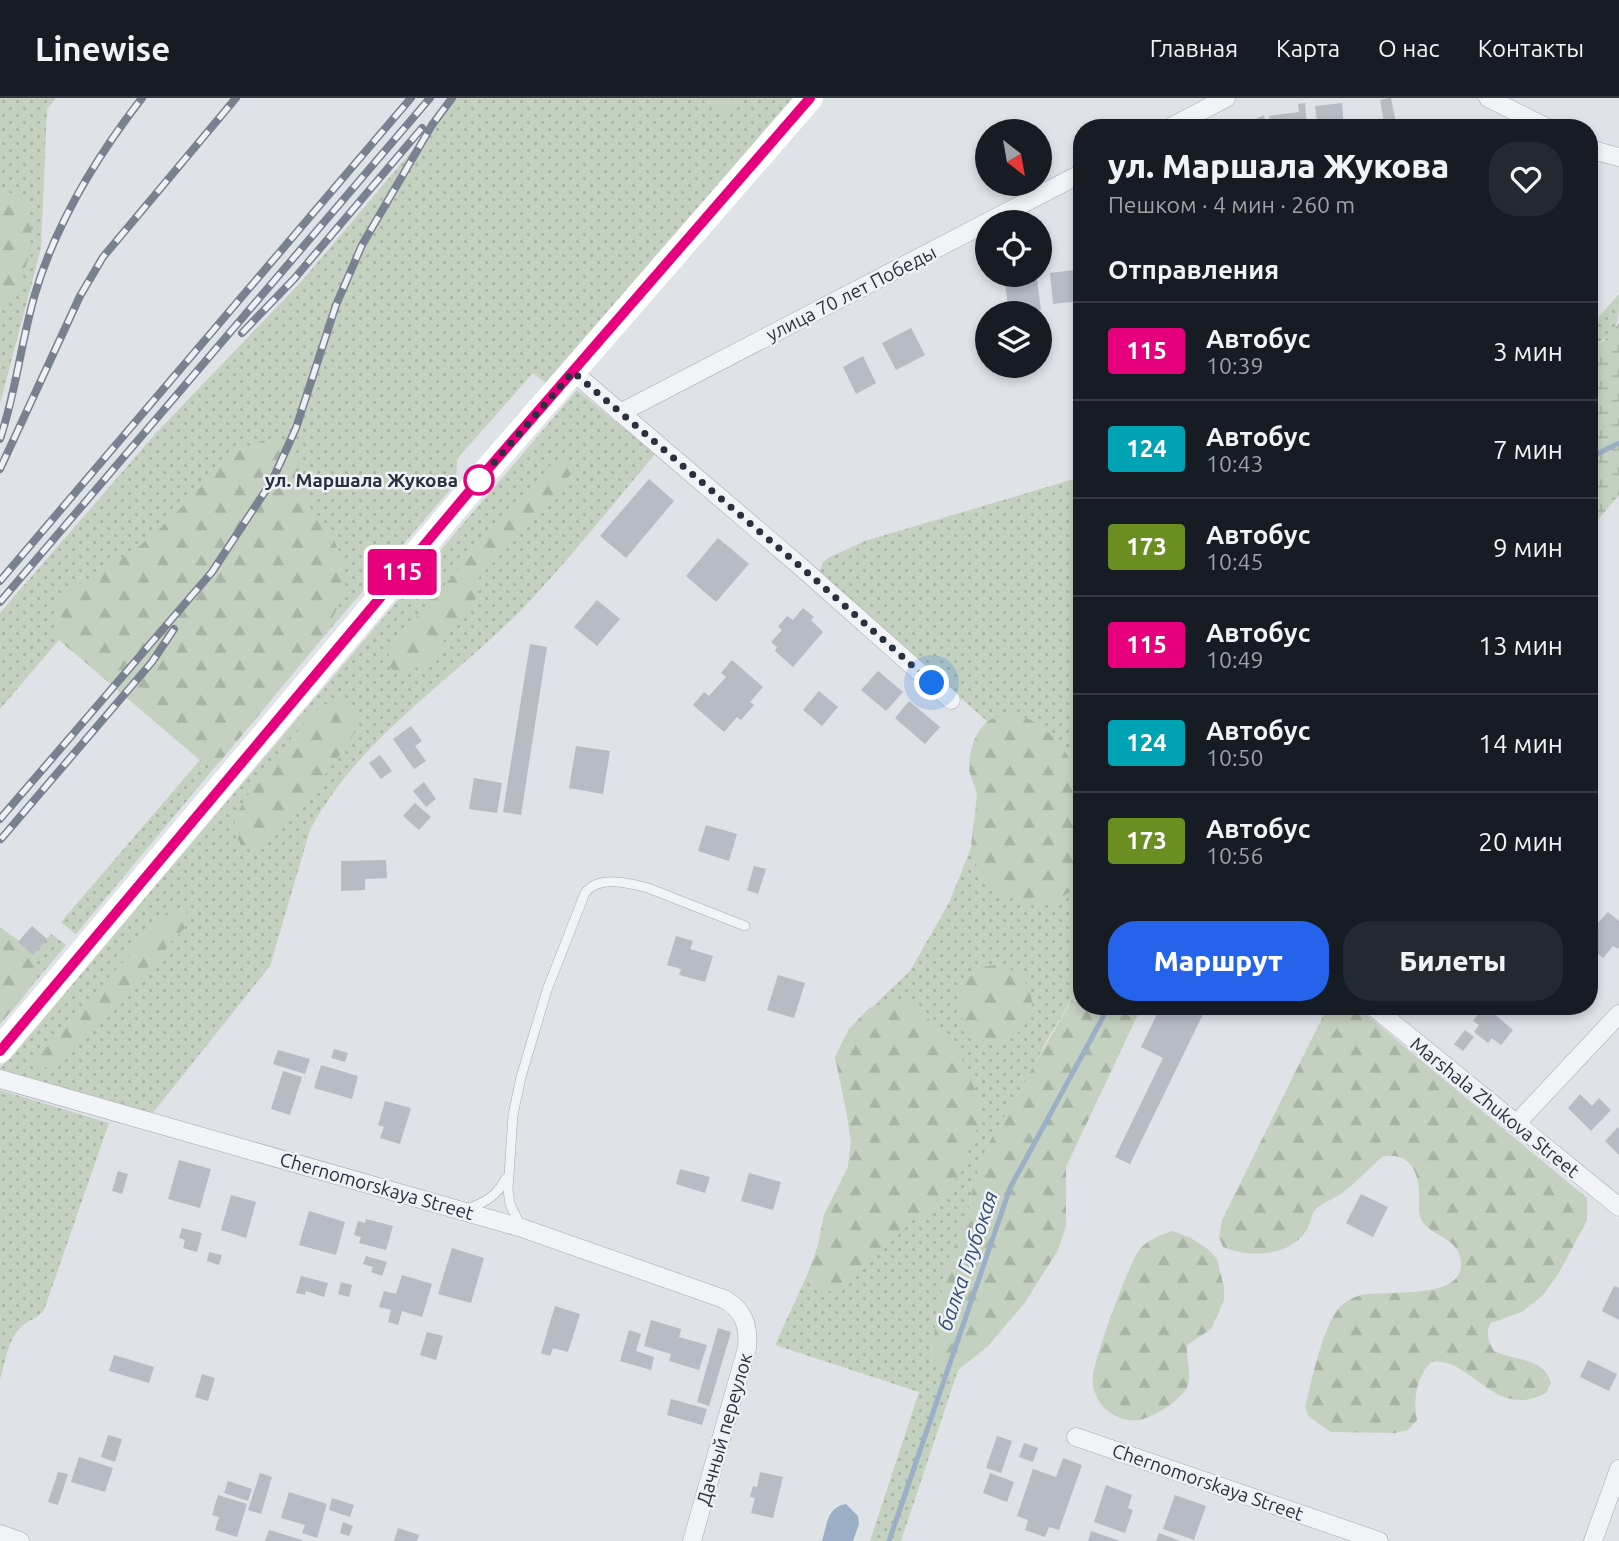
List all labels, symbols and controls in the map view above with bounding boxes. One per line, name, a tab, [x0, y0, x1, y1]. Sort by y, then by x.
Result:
text: Linewise	[35, 30, 170, 67]
text: Главная	[1150, 35, 1238, 62]
text: Карта	[1276, 35, 1340, 62]
text: О нас	[1378, 35, 1440, 62]
text: Контакты	[1478, 35, 1584, 62]
north arrow	[975, 119, 1052, 196]
map controls	[975, 119, 1052, 378]
button: heart	[1489, 142, 1563, 216]
text: ул. Маршала Жукова	[1108, 147, 1449, 184]
text: Пешком · 4 мин · 260 m	[1108, 192, 1355, 217]
button: locate	[975, 210, 1052, 287]
street label: улица 70 лет Победы	[762, 241, 940, 345]
text: Отправления	[1108, 255, 1279, 284]
button: layers	[975, 301, 1052, 378]
text: Автобус	[1206, 324, 1310, 353]
text: 115	[1126, 337, 1167, 364]
text: 3 мин	[1493, 337, 1563, 366]
text: 10:39	[1206, 353, 1264, 378]
text: Автобус	[1206, 422, 1310, 451]
text: 124	[1126, 435, 1167, 462]
text: 7 мин	[1493, 435, 1563, 464]
text: 10:43	[1206, 451, 1264, 476]
marker: ул. Маршала Жукова	[464, 465, 494, 495]
place label: ул. Маршала Жукова	[265, 469, 458, 491]
text: Автобус	[1206, 520, 1310, 549]
text: 173	[1126, 533, 1167, 560]
text: 9 мин	[1493, 533, 1563, 562]
line badge: 115	[362, 549, 442, 595]
text: 10:45	[1206, 549, 1264, 574]
text: 115	[382, 558, 422, 585]
text: Автобус	[1206, 618, 1310, 647]
text: 115	[1126, 631, 1167, 658]
text: 13 мин	[1478, 631, 1563, 660]
text: 10:49	[1206, 647, 1264, 672]
your location	[914, 665, 949, 700]
text: Автобус	[1206, 716, 1310, 745]
text: 124	[1126, 729, 1167, 756]
text: 14 мин	[1478, 729, 1563, 758]
text: 10:50	[1206, 745, 1264, 770]
text: Автобус	[1206, 814, 1310, 843]
text: 173	[1126, 827, 1167, 854]
text: 20 мин	[1478, 827, 1563, 856]
text: 10:56	[1206, 843, 1264, 868]
button: Маршрут	[1108, 921, 1329, 1001]
button: Билеты	[1343, 921, 1563, 1001]
street label: Marshala Zhukova Street	[1406, 1032, 1584, 1182]
street label: Chernomorskaya Street	[277, 1148, 477, 1224]
water label: балка Глубокая	[932, 1188, 1002, 1334]
street label: Дачный переулок	[692, 1350, 756, 1508]
street label: Chernomorskaya Street	[1110, 1439, 1307, 1525]

